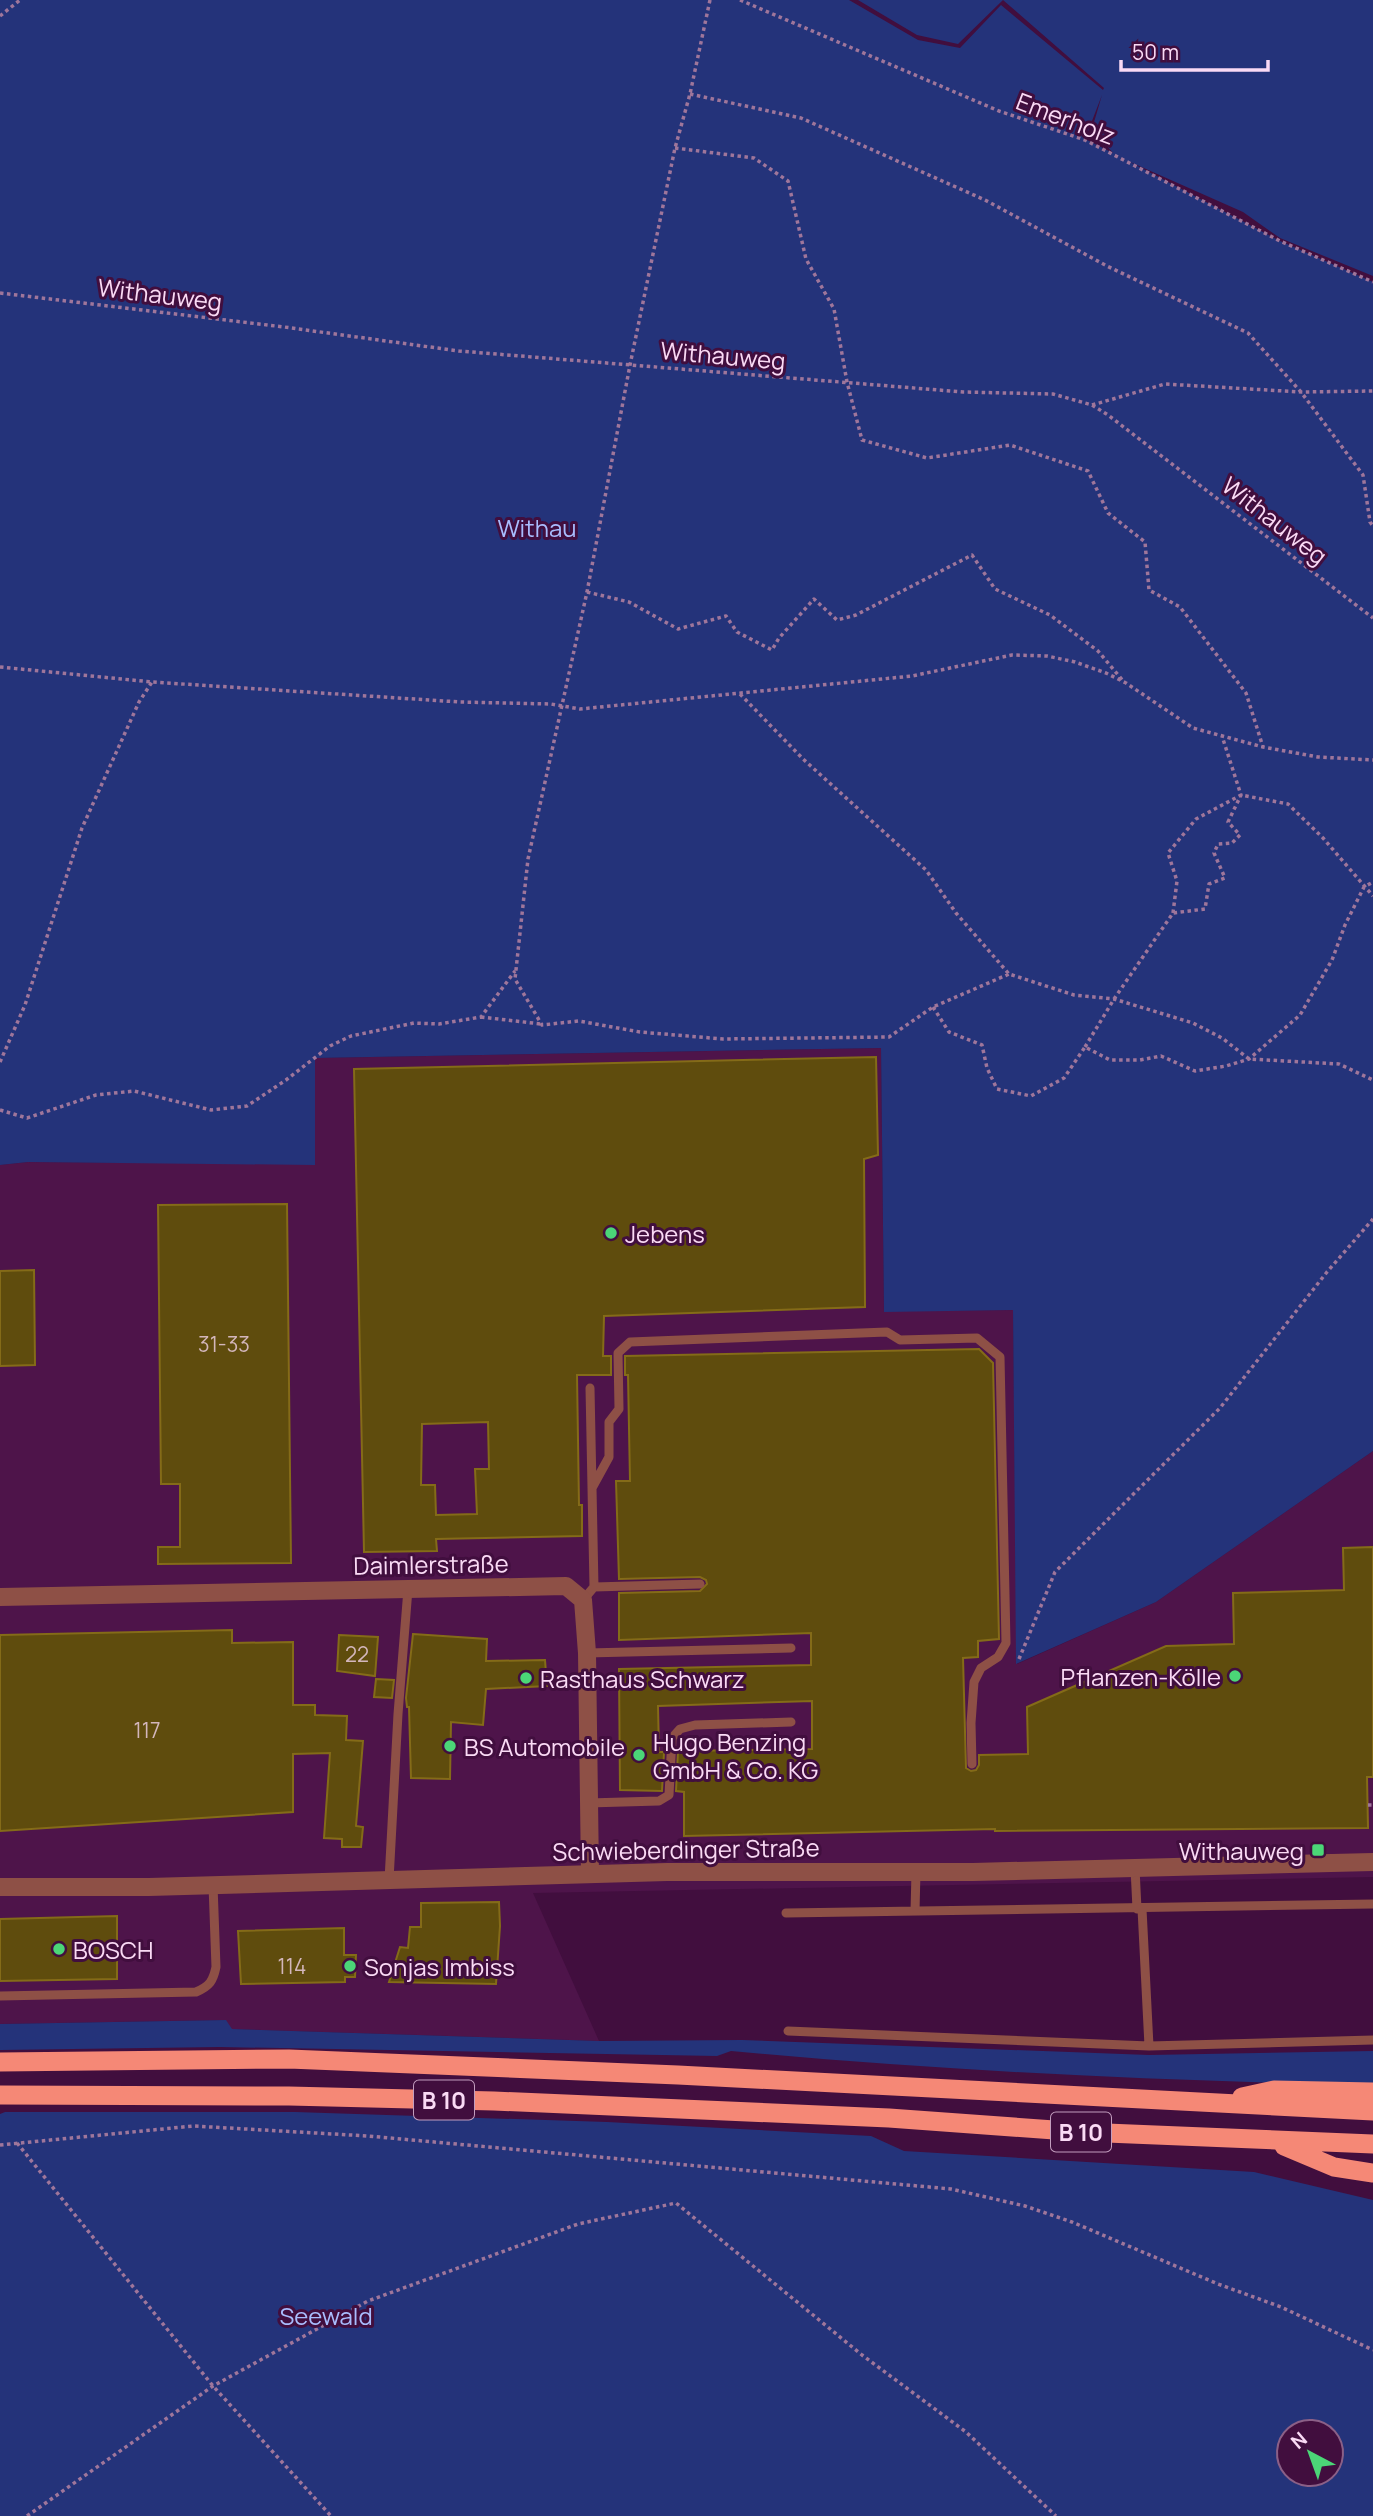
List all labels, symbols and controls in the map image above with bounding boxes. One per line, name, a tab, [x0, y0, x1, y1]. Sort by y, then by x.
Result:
scale bar	[1121, 28, 1268, 72]
text: 50 m	[1132, 38, 1179, 66]
street label: Emerholz	[1012, 84, 1120, 152]
street label: Withauweg	[96, 270, 224, 318]
street label: Withauweg	[659, 333, 787, 377]
street label: Withauweg	[1216, 468, 1334, 572]
park label: Withau	[497, 511, 577, 544]
place label: Jebens	[625, 1217, 705, 1250]
marker: Jebens	[603, 1225, 619, 1241]
house number: 31-33	[198, 1330, 250, 1358]
street label: Daimlerstraße	[353, 1546, 509, 1582]
house number: 22	[345, 1640, 369, 1668]
place label: Pflanzen-Kölle	[1060, 1660, 1221, 1693]
place label: Rasthaus Schwarz	[540, 1662, 745, 1695]
marker: Pflanzen-Kölle	[1227, 1668, 1243, 1684]
marker: Rasthaus Schwarz	[518, 1670, 534, 1686]
house number: 117	[134, 1716, 160, 1744]
place label: Hugo Benzing GmbH & Co. KG	[653, 1725, 818, 1786]
place label: BS Automobile	[464, 1730, 625, 1763]
marker: BS Automobile	[442, 1738, 458, 1754]
marker: Hugo Benzing GmbH & Co. KG	[631, 1747, 647, 1763]
street label: Schwieberdinger Straße	[552, 1830, 820, 1868]
place label: Withauweg	[1179, 1834, 1304, 1867]
marker: Withauweg	[1310, 1842, 1326, 1858]
place label: BOSCH	[73, 1933, 153, 1966]
marker: BOSCH	[51, 1941, 67, 1957]
place label: Sonjas Imbiss	[364, 1950, 515, 1983]
house number: 114	[278, 1952, 306, 1980]
marker: Sonjas Imbiss	[342, 1958, 358, 1974]
road number: B 10	[414, 2080, 474, 2120]
road number: B 10	[1051, 2112, 1111, 2152]
park label: Seewald	[279, 2299, 373, 2332]
north arrow	[1275, 2418, 1345, 2488]
text: N	[1285, 2426, 1313, 2454]

